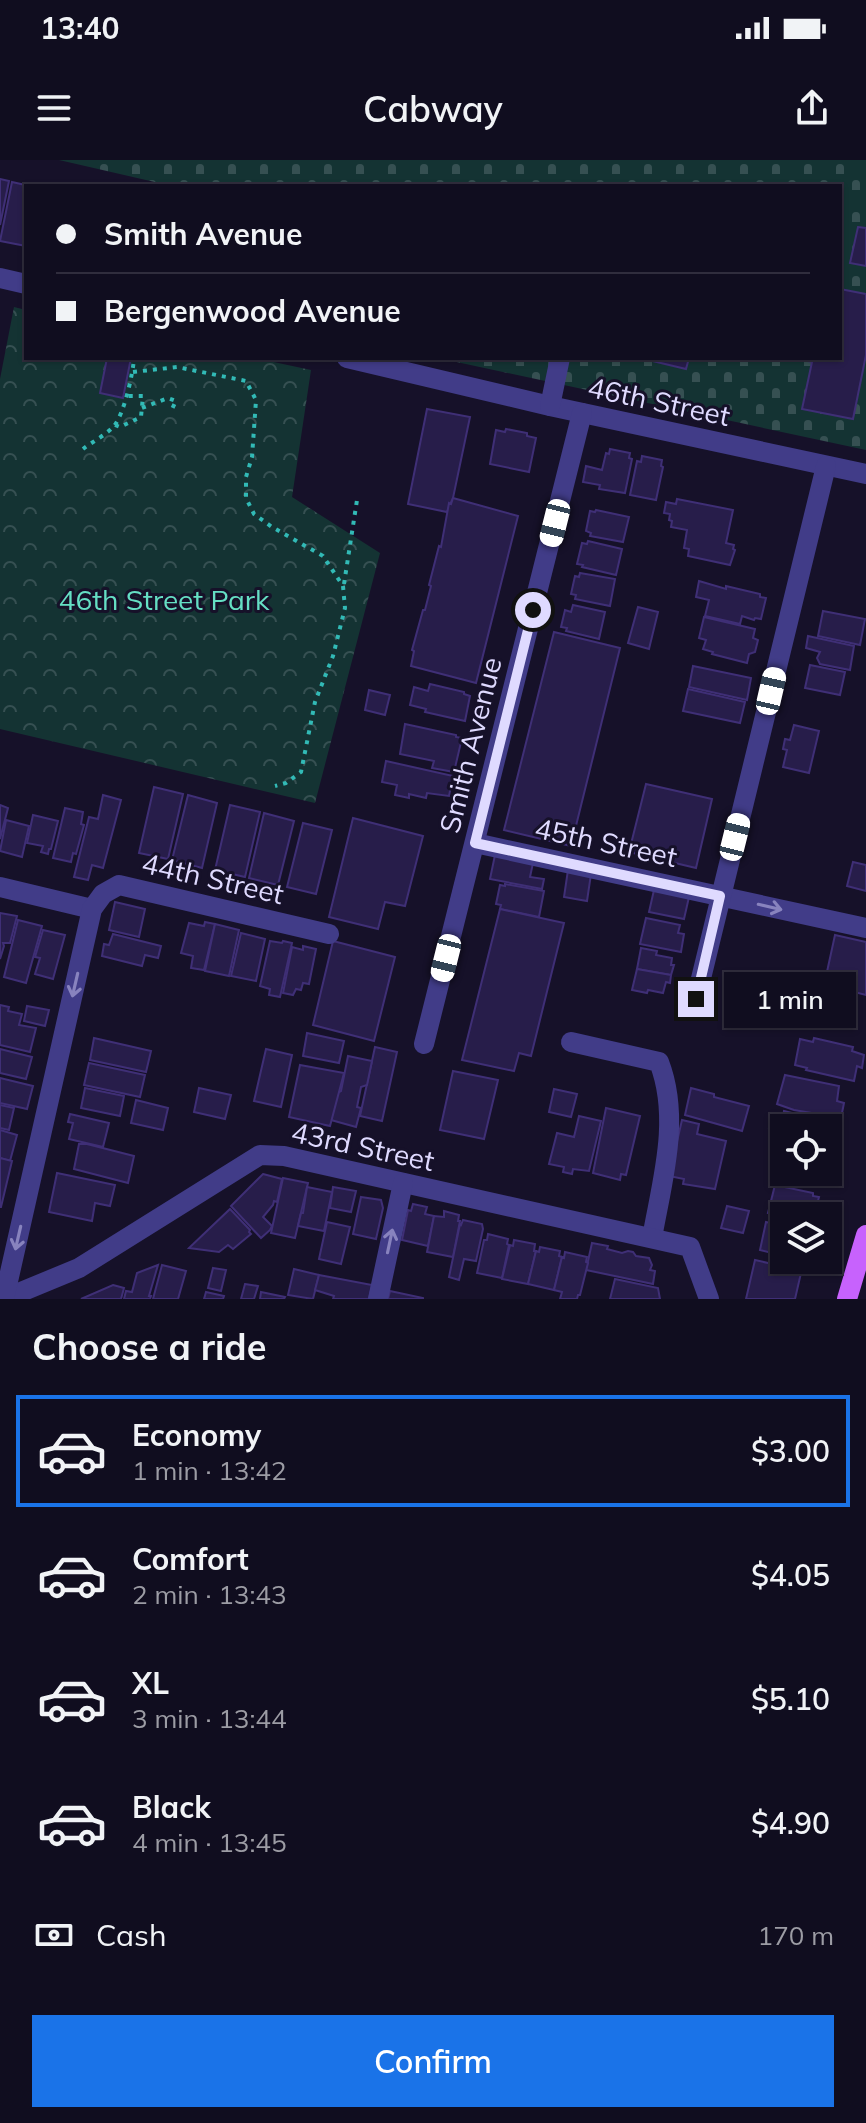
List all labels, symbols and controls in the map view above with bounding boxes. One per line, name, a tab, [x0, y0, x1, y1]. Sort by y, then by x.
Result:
text: 13:40	[40, 9, 119, 47]
icon: menu	[32, 86, 76, 130]
text: Cabway	[363, 86, 503, 131]
icon: share	[790, 86, 834, 130]
text: Smith Avenue	[104, 215, 302, 253]
text: Bergenwood Avenue	[104, 292, 401, 330]
street label: 46th Street	[585, 369, 734, 433]
car	[538, 497, 572, 549]
park label: 46th Street Park	[59, 582, 270, 617]
route start	[515, 592, 551, 628]
street label: Smith Avenue	[431, 654, 509, 836]
car	[754, 665, 788, 717]
street label: 45th Street	[532, 810, 681, 874]
car	[718, 811, 752, 863]
street label: 44th Street	[139, 845, 288, 911]
one-way arrow	[757, 900, 783, 915]
car	[429, 932, 463, 984]
one-way arrow	[66, 971, 81, 997]
callout: 1 min	[724, 971, 856, 1027]
route end	[678, 981, 714, 1017]
text: 1 min	[756, 983, 824, 1016]
street label: 43rd Street	[288, 1114, 438, 1178]
map controls	[770, 1114, 842, 1274]
button: locate	[770, 1114, 842, 1186]
button: layers	[770, 1202, 842, 1274]
one-way arrow	[10, 1225, 25, 1251]
one-way arrow	[383, 1229, 398, 1254]
text: Choose a ride	[32, 1324, 266, 1369]
icon: car	[36, 1415, 108, 1487]
text: Economy	[132, 1416, 261, 1454]
text: $3.00	[751, 1432, 830, 1470]
text: 1 min · 13:42	[132, 1454, 287, 1487]
icon: car	[36, 1539, 108, 1611]
text: Comfort	[132, 1540, 249, 1578]
text: $4.05	[751, 1556, 830, 1594]
text: 2 min · 13:43	[132, 1578, 287, 1611]
icon: car	[36, 1663, 108, 1735]
text: XL	[132, 1664, 169, 1702]
text: $5.10	[751, 1680, 830, 1718]
text: 3 min · 13:44	[132, 1702, 287, 1735]
icon: car	[36, 1787, 108, 1859]
text: Black	[132, 1788, 211, 1826]
text: $4.90	[751, 1804, 830, 1842]
text: 4 min · 13:45	[132, 1826, 287, 1859]
icon: cash	[32, 1913, 76, 1957]
text: Cash	[96, 1916, 167, 1954]
text: 170 m	[758, 1919, 834, 1952]
button: Confirm	[32, 2015, 834, 2107]

